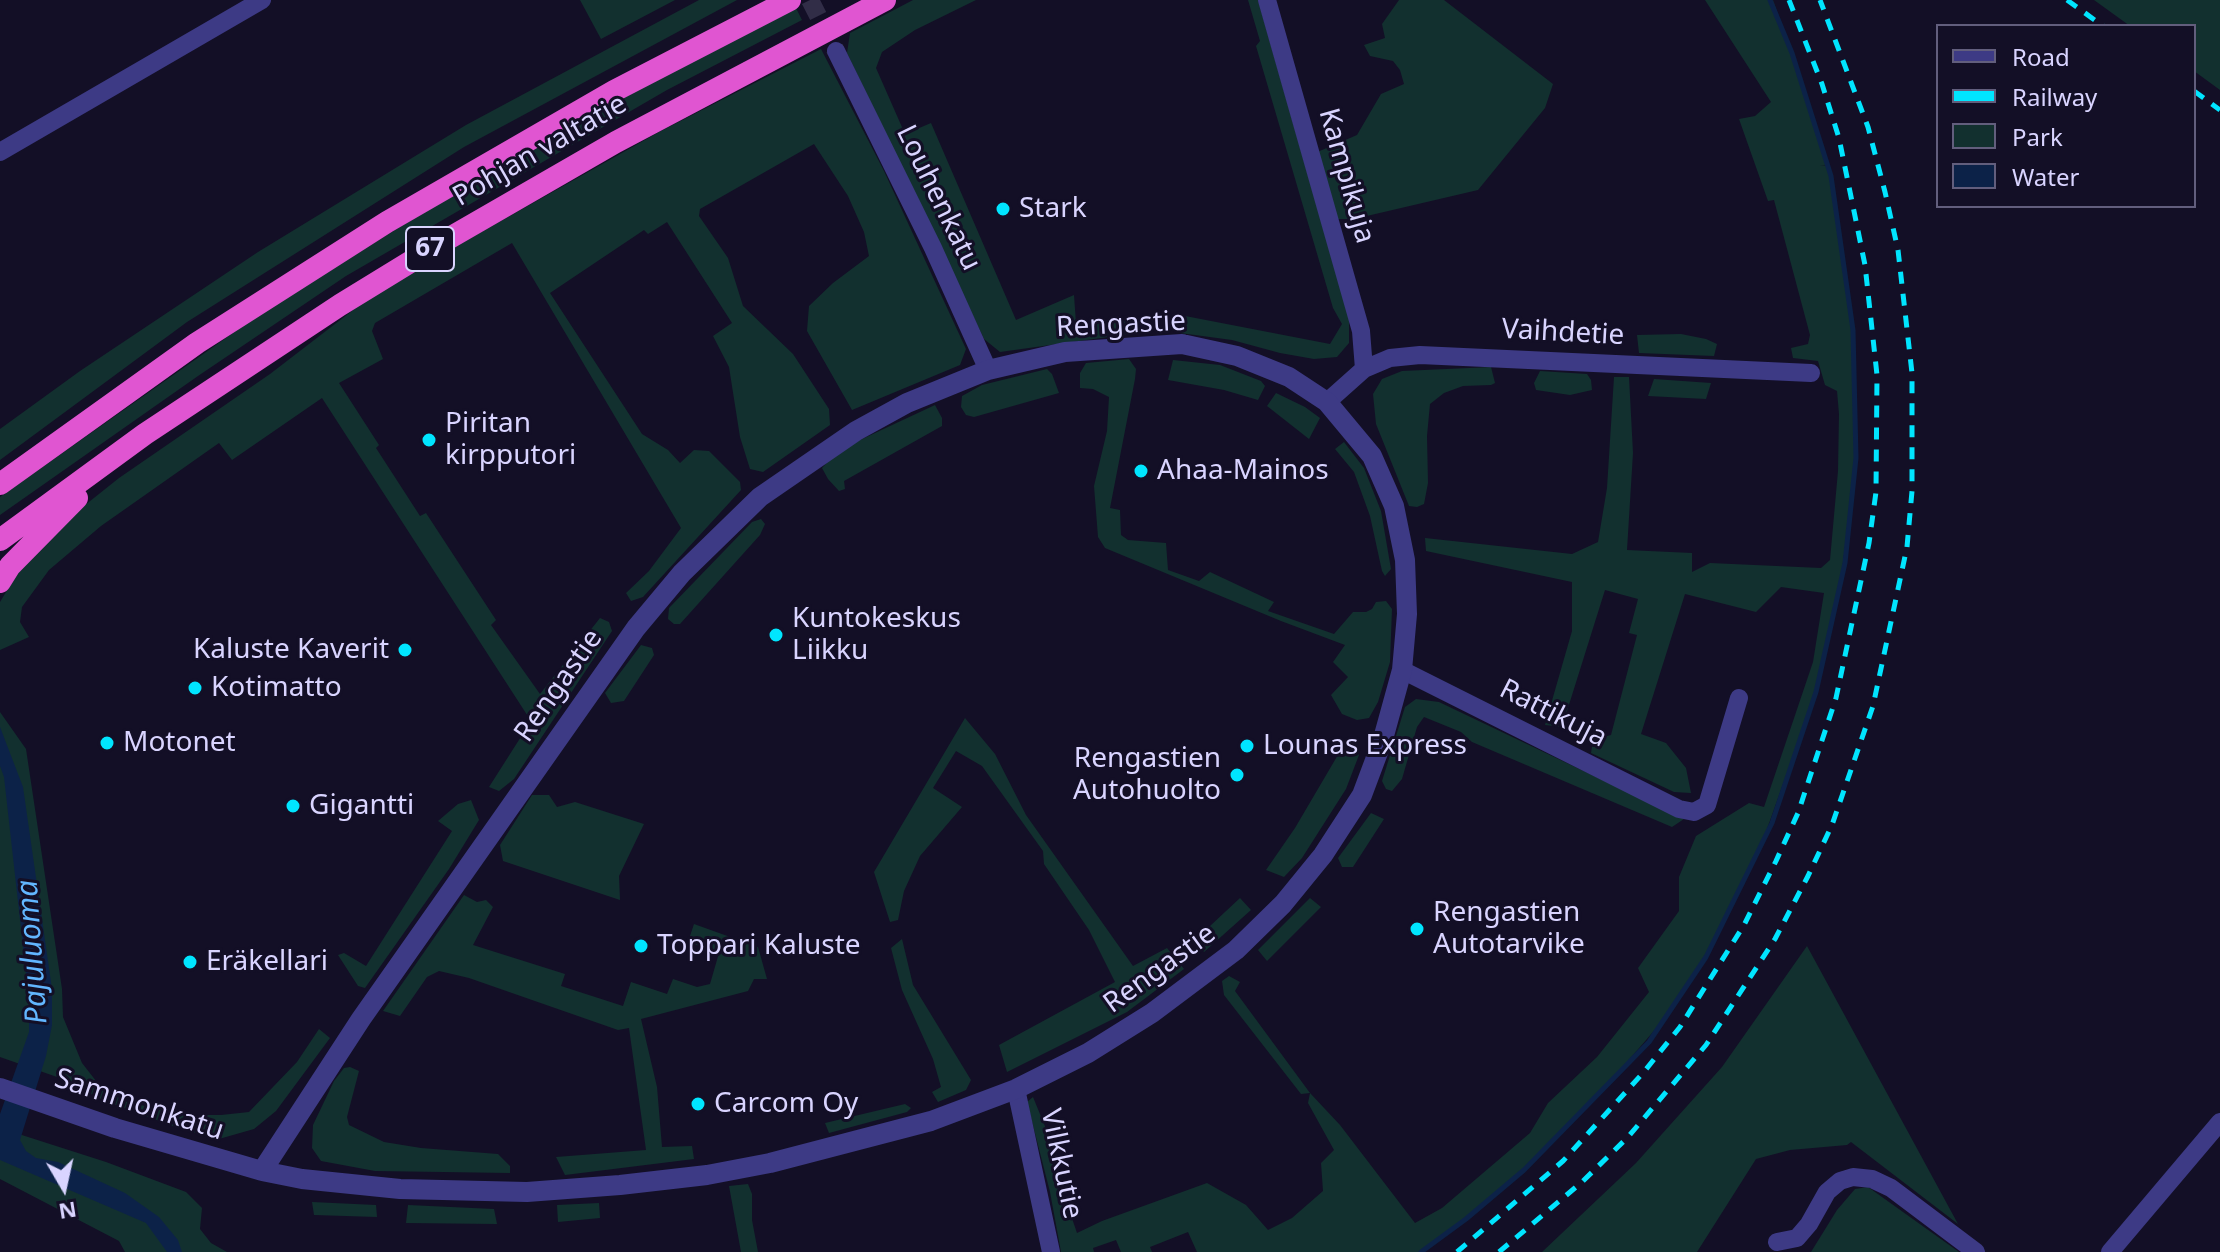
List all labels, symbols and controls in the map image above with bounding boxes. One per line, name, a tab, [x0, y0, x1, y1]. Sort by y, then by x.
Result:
legend	[1936, 24, 2196, 208]
text: Road	[2012, 40, 2070, 73]
text: Railway	[2012, 80, 2097, 113]
street label: Pohjan valtatie	[447, 88, 633, 214]
street label: Kampikuja	[1311, 105, 1381, 247]
street label: Louhenkatu	[888, 120, 988, 276]
text: Park	[2012, 120, 2063, 153]
text: Water	[2012, 160, 2079, 193]
place label: Stark	[1019, 192, 1087, 226]
marker: Stark	[994, 200, 1012, 218]
road number: 67	[406, 227, 454, 271]
street label: Rengastie	[1055, 305, 1187, 345]
street label: Vaihdetie	[1501, 313, 1625, 353]
place label: Piritan kirpputori	[445, 407, 576, 473]
marker: Piritan kirpputori	[420, 431, 438, 449]
place label: Ahaa-Mainos	[1157, 454, 1329, 488]
marker: Ahaa-Mainos	[1132, 462, 1150, 480]
place label: Kuntokeskus Liikku	[792, 602, 961, 668]
street label: Rengastie	[508, 623, 610, 749]
marker: Kuntokeskus Liikku	[767, 626, 785, 644]
place label: Kaluste Kaverit	[193, 633, 389, 667]
marker: Kaluste Kaverit	[396, 641, 414, 659]
place label: Kotimatto	[211, 671, 342, 705]
street label: Rattikuja	[1494, 673, 1612, 755]
marker: Kotimatto	[186, 679, 204, 697]
place label: Motonet	[123, 726, 236, 760]
place label: Lounas Express	[1263, 729, 1467, 763]
marker: Motonet	[98, 734, 116, 752]
marker: Lounas Express	[1238, 737, 1256, 755]
place label: Rengastien Autohuolto	[1073, 742, 1221, 808]
marker: Rengastien Autohuolto	[1228, 766, 1246, 784]
place label: Gigantti	[309, 789, 414, 823]
marker: Gigantti	[284, 797, 302, 815]
water label: Pajuluoma	[10, 879, 56, 1025]
place label: Rengastien Autotarvike	[1433, 896, 1585, 962]
street label: Rengastie	[1098, 917, 1222, 1021]
marker: Rengastien Autotarvike	[1408, 920, 1426, 938]
place label: Toppari Kaluste	[657, 929, 861, 963]
marker: Toppari Kaluste	[632, 937, 650, 955]
place label: Eräkellari	[206, 945, 328, 979]
marker: Eräkellari	[181, 953, 199, 971]
street label: Sammonkatu	[50, 1062, 228, 1148]
place label: Carcom Oy	[714, 1087, 858, 1121]
marker: Carcom Oy	[689, 1095, 707, 1113]
street label: Vilkkutie	[1033, 1106, 1089, 1222]
north arrow	[24, 1148, 104, 1228]
text: N	[57, 1195, 79, 1228]

